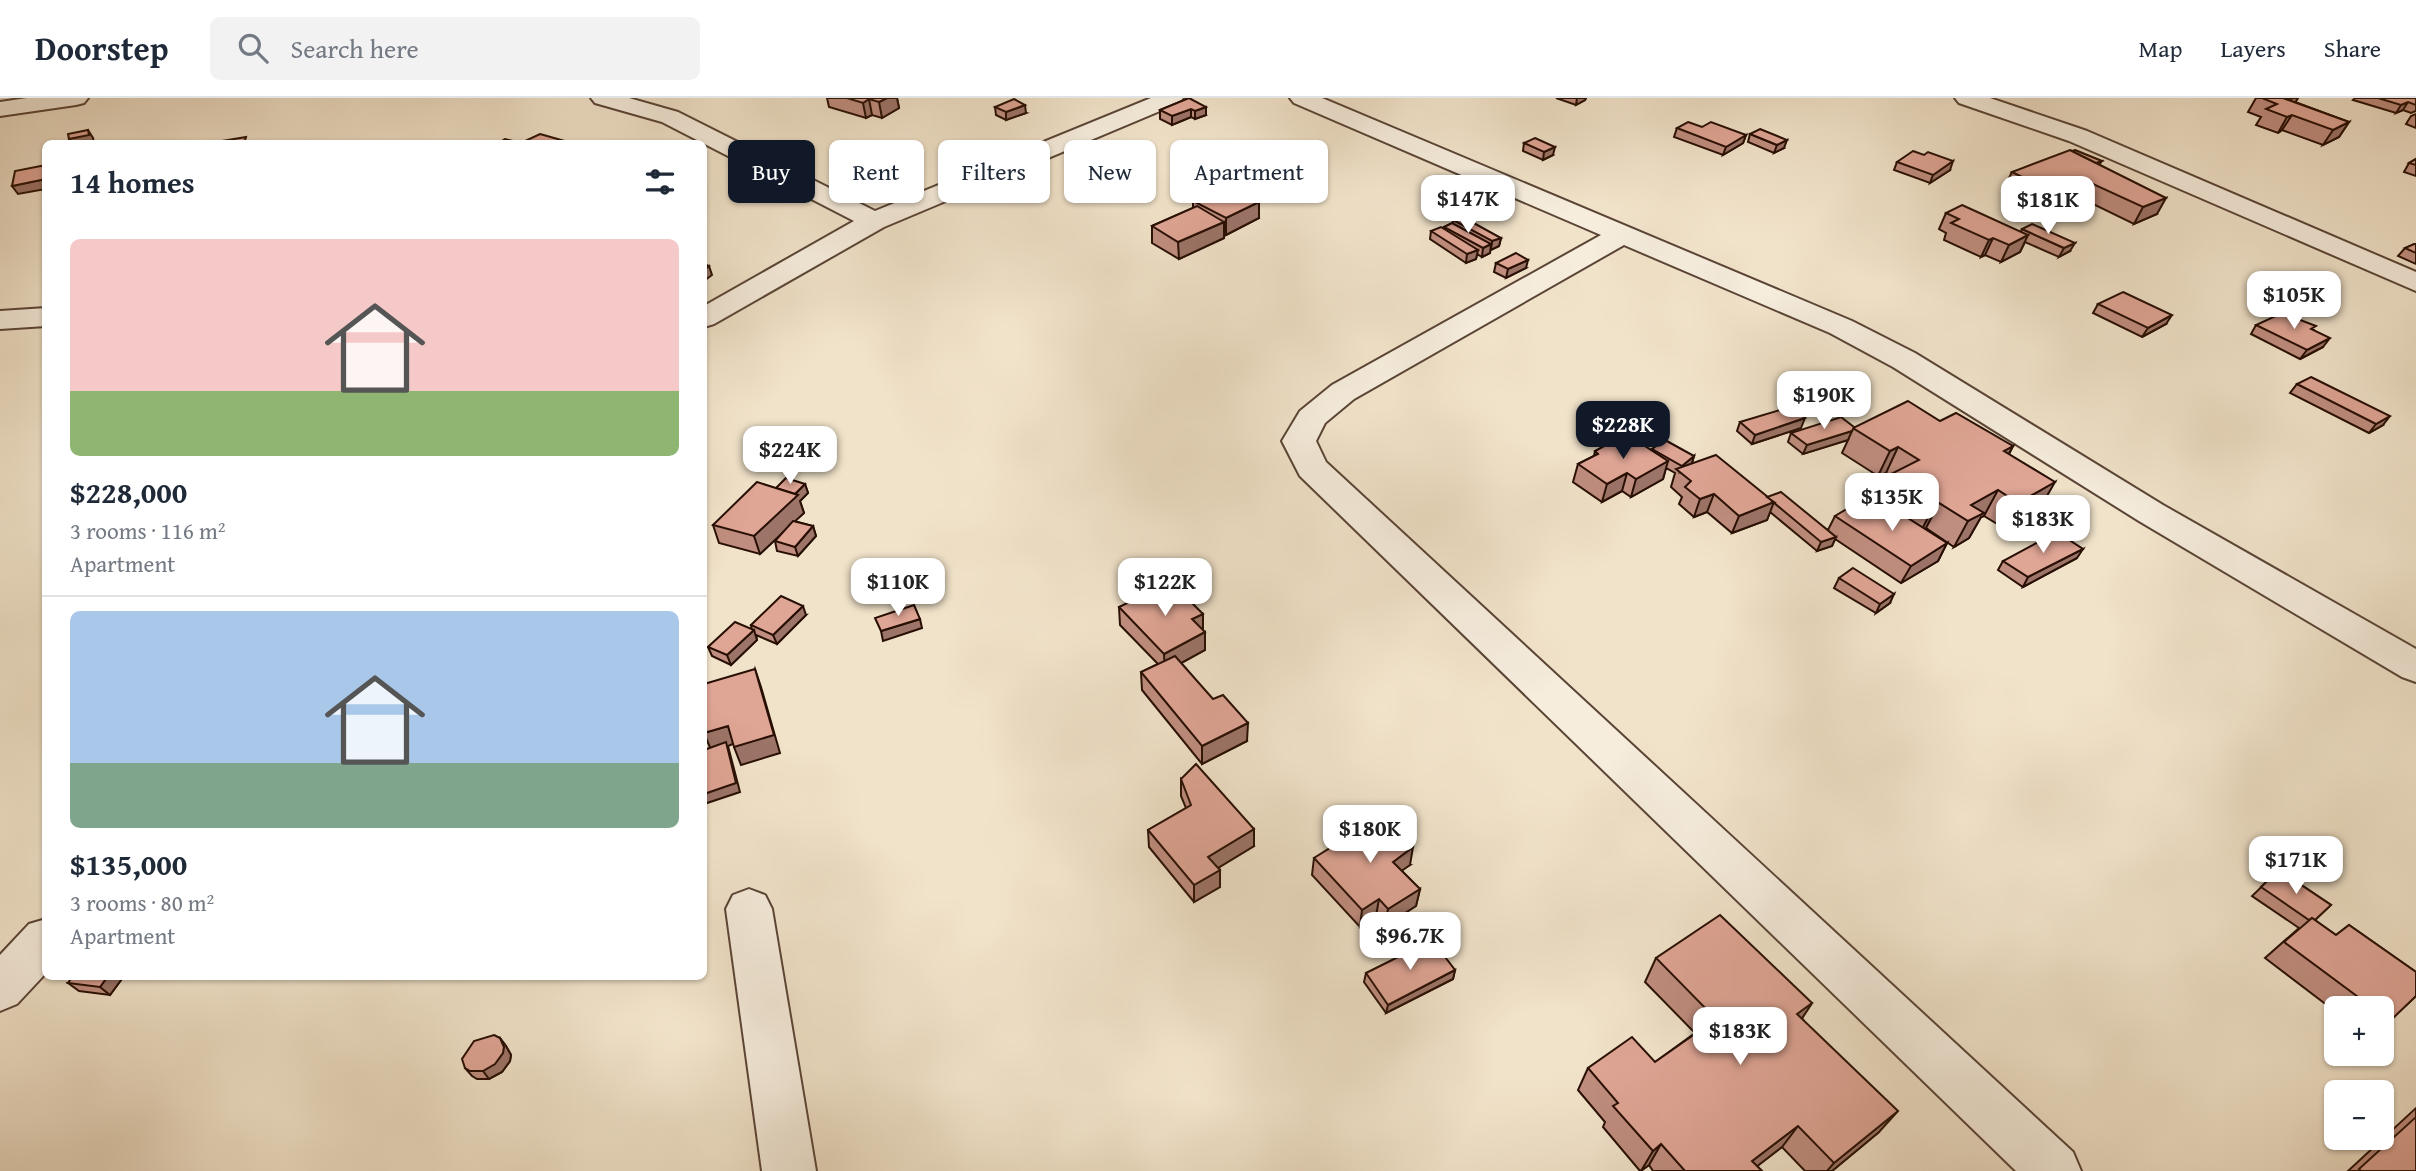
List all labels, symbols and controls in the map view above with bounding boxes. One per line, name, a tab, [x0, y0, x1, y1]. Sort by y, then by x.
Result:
search box	[210, 17, 700, 80]
text: Doorstep	[35, 24, 168, 72]
icon: search	[234, 29, 272, 67]
text: Search here	[290, 29, 419, 68]
text: Map	[2139, 31, 2182, 66]
text: Layers	[2220, 31, 2286, 66]
text: Share	[2324, 31, 2381, 66]
chip: Buy	[728, 140, 815, 203]
chip: Rent	[829, 140, 924, 203]
chip: Filters	[938, 140, 1050, 203]
chip: New	[1064, 140, 1156, 203]
chip: Apartment	[1170, 140, 1328, 203]
text: 14 homes	[70, 160, 195, 204]
icon: filters	[641, 163, 679, 201]
pin: $147K	[1419, 176, 1517, 235]
pin: $181K	[1999, 176, 2097, 236]
text: $147K	[1437, 181, 1499, 214]
text: $181K	[2017, 182, 2079, 215]
pin: $105K	[2245, 272, 2343, 331]
text: $105K	[2263, 277, 2325, 310]
icon: home	[312, 285, 438, 411]
pin: $190K	[1775, 372, 1873, 431]
text: $190K	[1793, 377, 1855, 410]
pin: $228K	[1574, 402, 1672, 461]
text: $228K	[1592, 407, 1654, 440]
pin: $224K	[741, 426, 839, 486]
text: $224K	[759, 432, 821, 465]
text: $228,000	[70, 470, 187, 514]
pin: $135K	[1843, 474, 1941, 533]
text: $135K	[1861, 479, 1923, 512]
pin: $183K	[1994, 496, 2092, 555]
text: $183K	[2012, 501, 2074, 534]
text: 3 rooms · 116 m²	[70, 514, 225, 547]
text: Apartment	[70, 547, 175, 580]
pin: $110K	[849, 559, 947, 618]
pin: $122K	[1116, 559, 1214, 618]
text: $110K	[867, 564, 929, 597]
text: $122K	[1134, 564, 1196, 597]
icon: home	[312, 657, 438, 783]
pin: $180K	[1321, 806, 1419, 865]
text: $180K	[1339, 811, 1401, 844]
pin: $171K	[2247, 836, 2345, 896]
text: $135,000	[70, 842, 187, 886]
text: $171K	[2265, 842, 2327, 875]
text: 3 rooms · 80 m²	[70, 886, 214, 919]
pin: $96.7K	[1353, 912, 1467, 972]
text: $96.7K	[1376, 918, 1444, 951]
text: Apartment	[70, 919, 175, 952]
map controls	[2324, 996, 2394, 1150]
button: +	[2324, 996, 2394, 1066]
pin: $183K	[1691, 1007, 1789, 1067]
text: $183K	[1709, 1013, 1771, 1046]
button: −	[2324, 1080, 2394, 1150]

